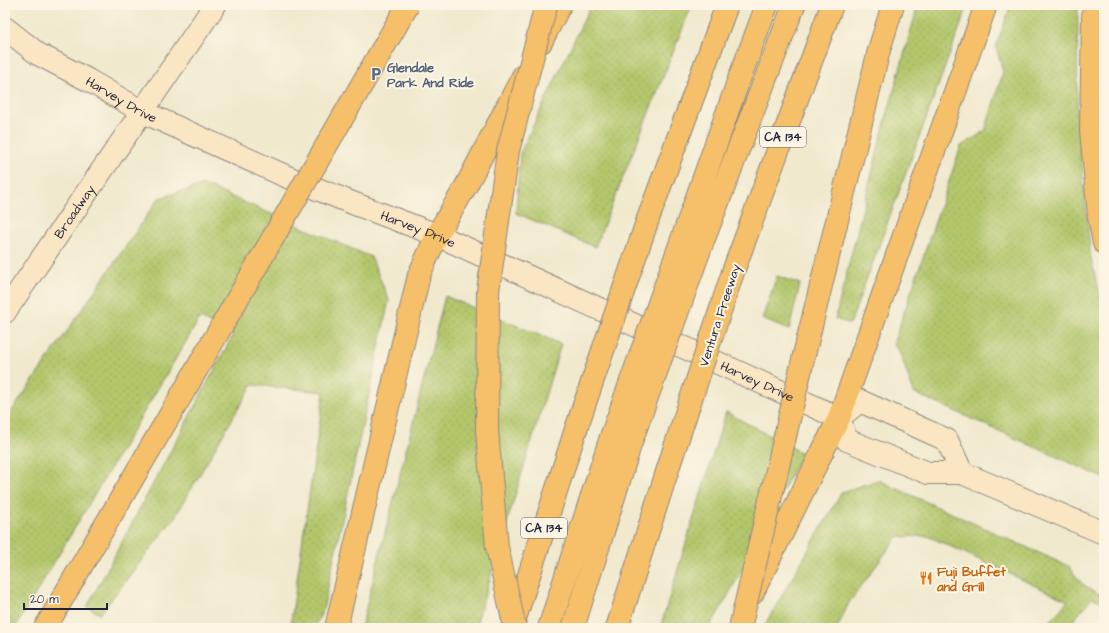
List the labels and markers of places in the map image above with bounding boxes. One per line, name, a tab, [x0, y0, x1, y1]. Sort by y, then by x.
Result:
place label: Glendale Park And Ride	[387, 59, 474, 92]
parking icon: Glendale Park And Ride	[368, 66, 384, 82]
place label: Fuji Buffet and Grill	[936, 563, 1006, 596]
restaurant icon: Fuji Buffet and Grill	[918, 570, 934, 586]

